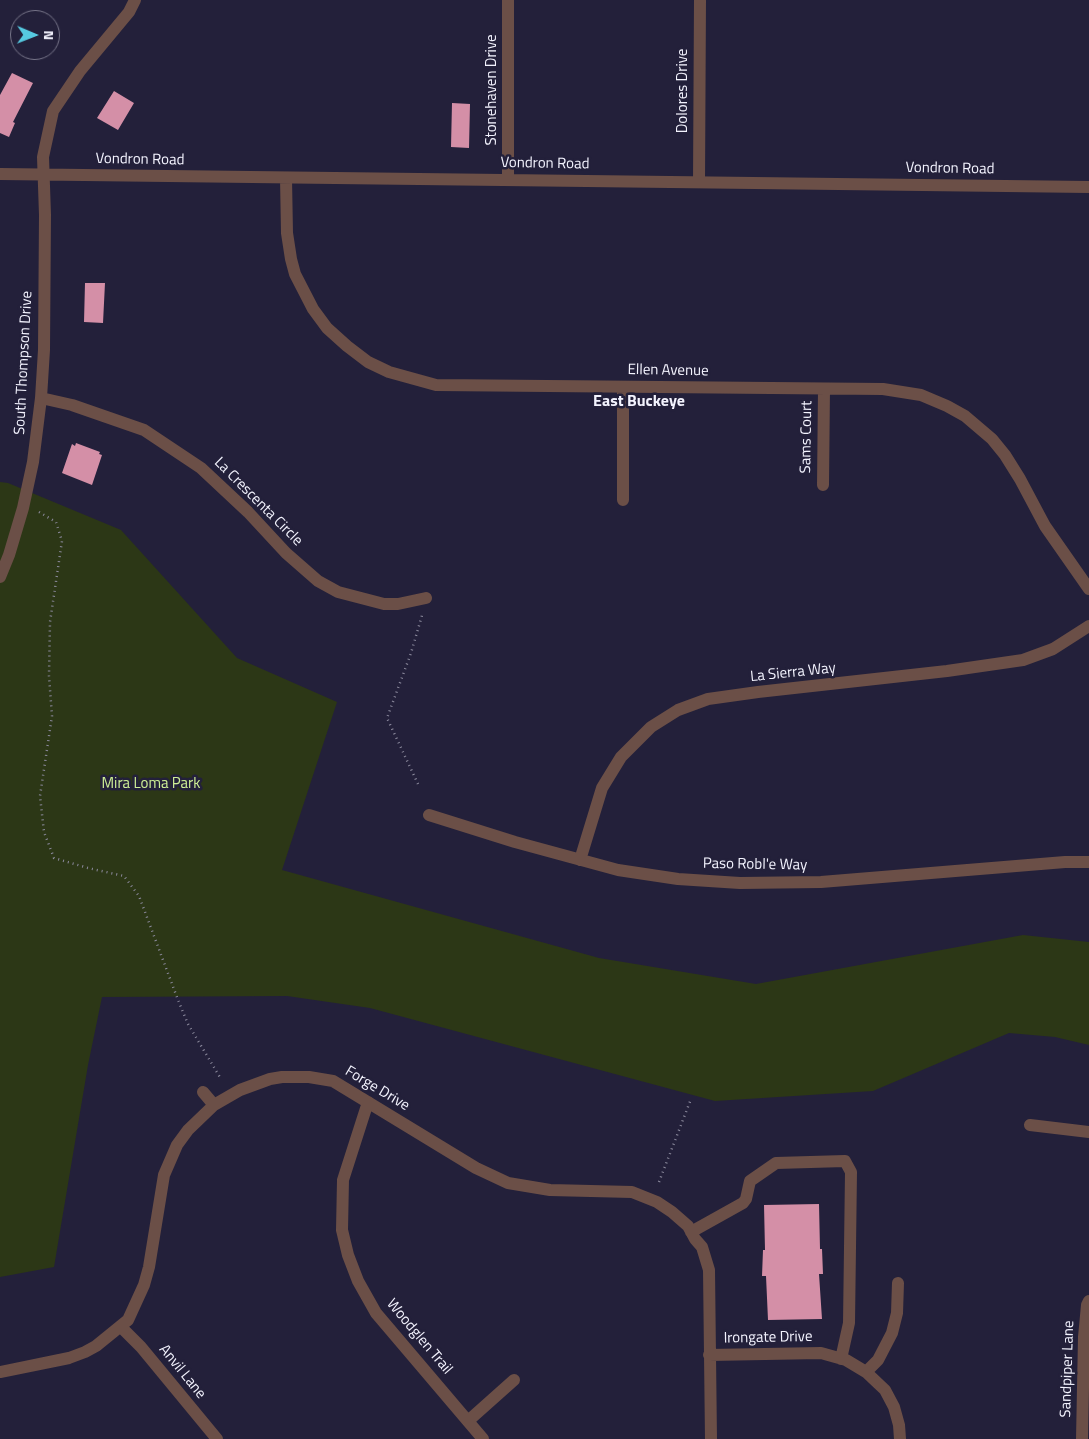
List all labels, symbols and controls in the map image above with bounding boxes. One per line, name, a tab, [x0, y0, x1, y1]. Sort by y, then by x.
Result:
north arrow	[10, 10, 60, 60]
text: N	[39, 30, 60, 40]
street label: Stonehaven Drive	[483, 34, 501, 146]
street label: Dolores Drive	[674, 49, 692, 133]
street label: Vondron Road	[95, 150, 185, 170]
street label: Vondron Road	[500, 154, 590, 174]
street label: Vondron Road	[905, 159, 995, 179]
street label: South Thompson Drive	[11, 291, 37, 435]
street label: Ellen Avenue	[627, 361, 709, 381]
district label: East Buckeye	[593, 392, 685, 412]
street label: Sams Court	[797, 400, 817, 474]
street label: La Crescenta Circle	[210, 454, 306, 550]
street label: La Sierra Way	[749, 660, 837, 686]
park label: Mira Loma Park	[102, 775, 200, 793]
street label: Paso Robl'e Way	[703, 855, 807, 875]
street label: Forge Drive	[342, 1063, 412, 1115]
street label: Woodglen Trail	[382, 1296, 456, 1378]
street label: Sandpiper Lane	[1057, 1320, 1079, 1418]
street label: Irongate Drive	[723, 1328, 813, 1348]
street label: Anvil Lane	[155, 1341, 209, 1403]

